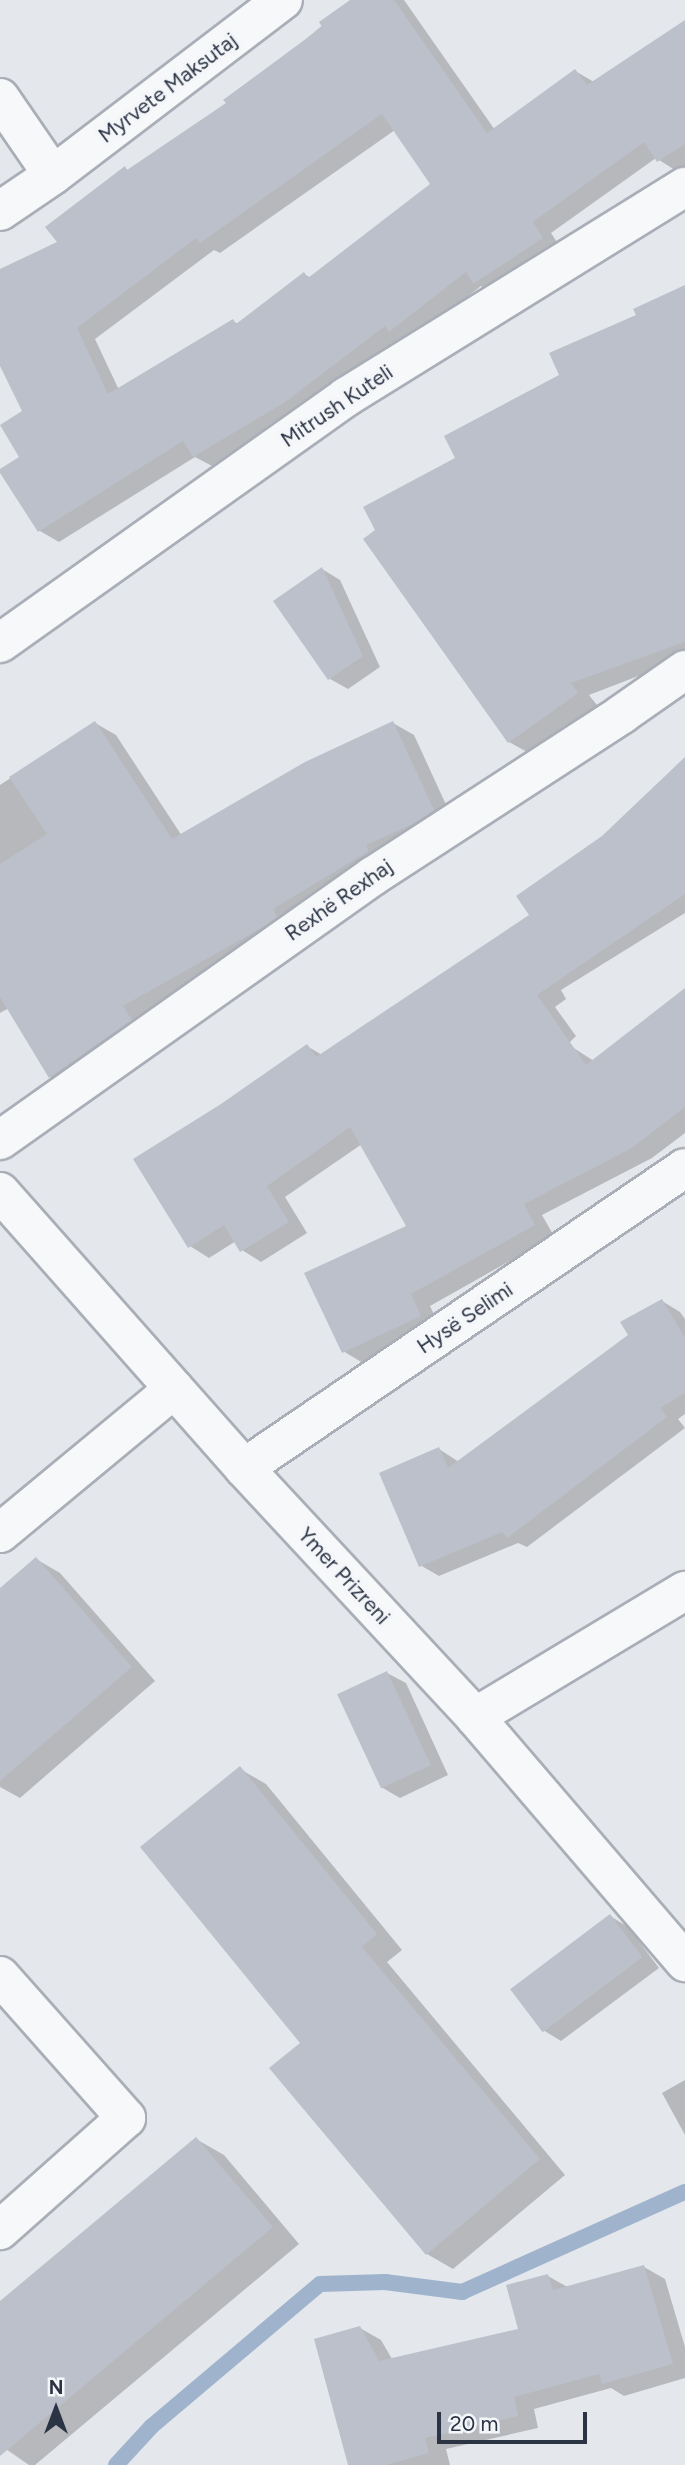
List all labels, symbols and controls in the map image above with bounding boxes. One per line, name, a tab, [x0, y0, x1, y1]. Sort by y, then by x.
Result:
street label: Myrvete Maksutaj	[94, 28, 242, 148]
street label: Mitrush Kuteli	[276, 359, 398, 453]
street label: Rexhë Rexhaj	[280, 854, 398, 946]
street label: Hysë Selimi	[412, 1277, 518, 1359]
street label: Ymer Prizreni	[293, 1522, 395, 1630]
north arrow	[21, 2374, 91, 2444]
text: N	[49, 2376, 63, 2399]
scale bar	[440, 2398, 590, 2442]
text: 20 m	[450, 2411, 498, 2436]

